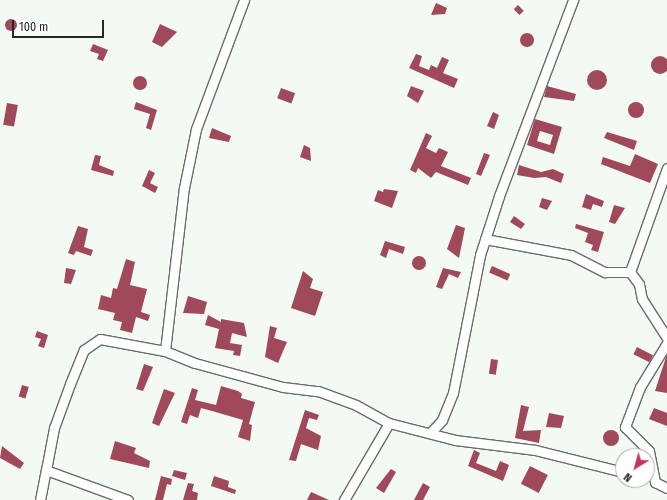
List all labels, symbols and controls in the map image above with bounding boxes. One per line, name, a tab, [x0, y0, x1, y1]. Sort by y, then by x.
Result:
scale bar	[14, 12, 106, 38]
text: 100 m	[19, 20, 48, 34]
north arrow	[615, 448, 655, 488]
text: N	[622, 470, 635, 484]

